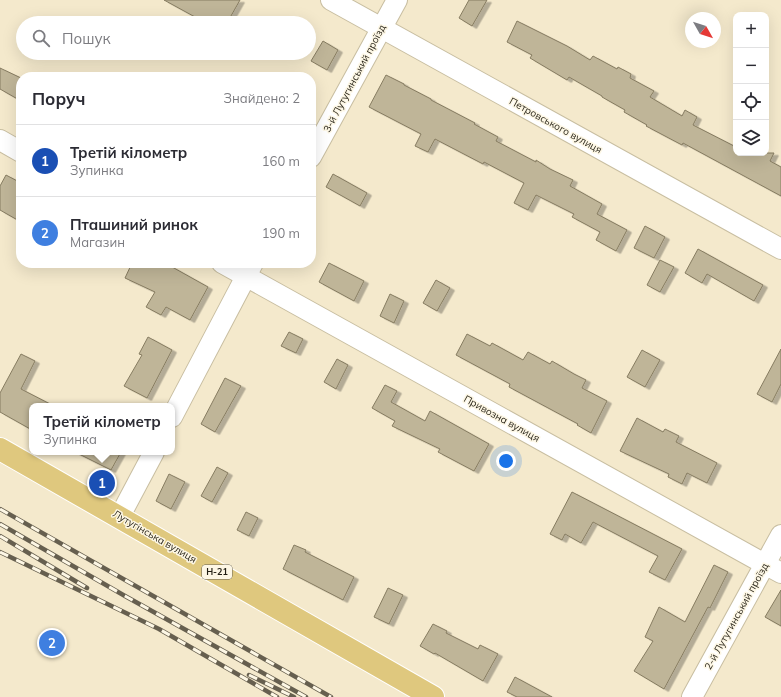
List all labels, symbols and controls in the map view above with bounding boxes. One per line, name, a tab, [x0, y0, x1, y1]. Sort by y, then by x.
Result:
north arrow	[685, 12, 721, 48]
map controls	[733, 12, 769, 156]
button: +	[733, 12, 769, 48]
search box	[16, 16, 316, 60]
street label: 3-й Лутугинський проїзд	[320, 22, 388, 134]
icon: search	[30, 27, 52, 49]
text: Пошук	[62, 29, 111, 48]
button: −	[733, 48, 769, 84]
button: locate	[733, 84, 769, 120]
text: Поруч	[32, 88, 85, 109]
text: Знайдено: 2	[223, 90, 300, 106]
street label: Петровського вулиця	[507, 95, 604, 156]
button: layers	[733, 120, 769, 156]
text: Третій кілометр	[70, 143, 187, 162]
text: 1	[41, 153, 49, 169]
text: 160 m	[262, 153, 300, 169]
text: Зупинка	[70, 162, 124, 178]
text: Пташиний ринок	[70, 215, 198, 234]
text: 2	[41, 225, 49, 241]
text: 190 m	[262, 225, 300, 241]
text: Магазин	[70, 234, 125, 250]
street label: Привозна вулиця	[461, 392, 542, 445]
popup	[29, 403, 175, 455]
text: Третій кілометр	[43, 412, 161, 431]
text: Зупинка	[43, 431, 97, 447]
your location	[496, 451, 516, 471]
pin: 1	[89, 468, 115, 498]
street label: Лутугінська вулиця	[110, 507, 199, 566]
street label: 2-й Лутугинський проїзд	[702, 560, 771, 672]
road number: Н-21	[202, 565, 232, 579]
pin: 2	[39, 628, 65, 658]

